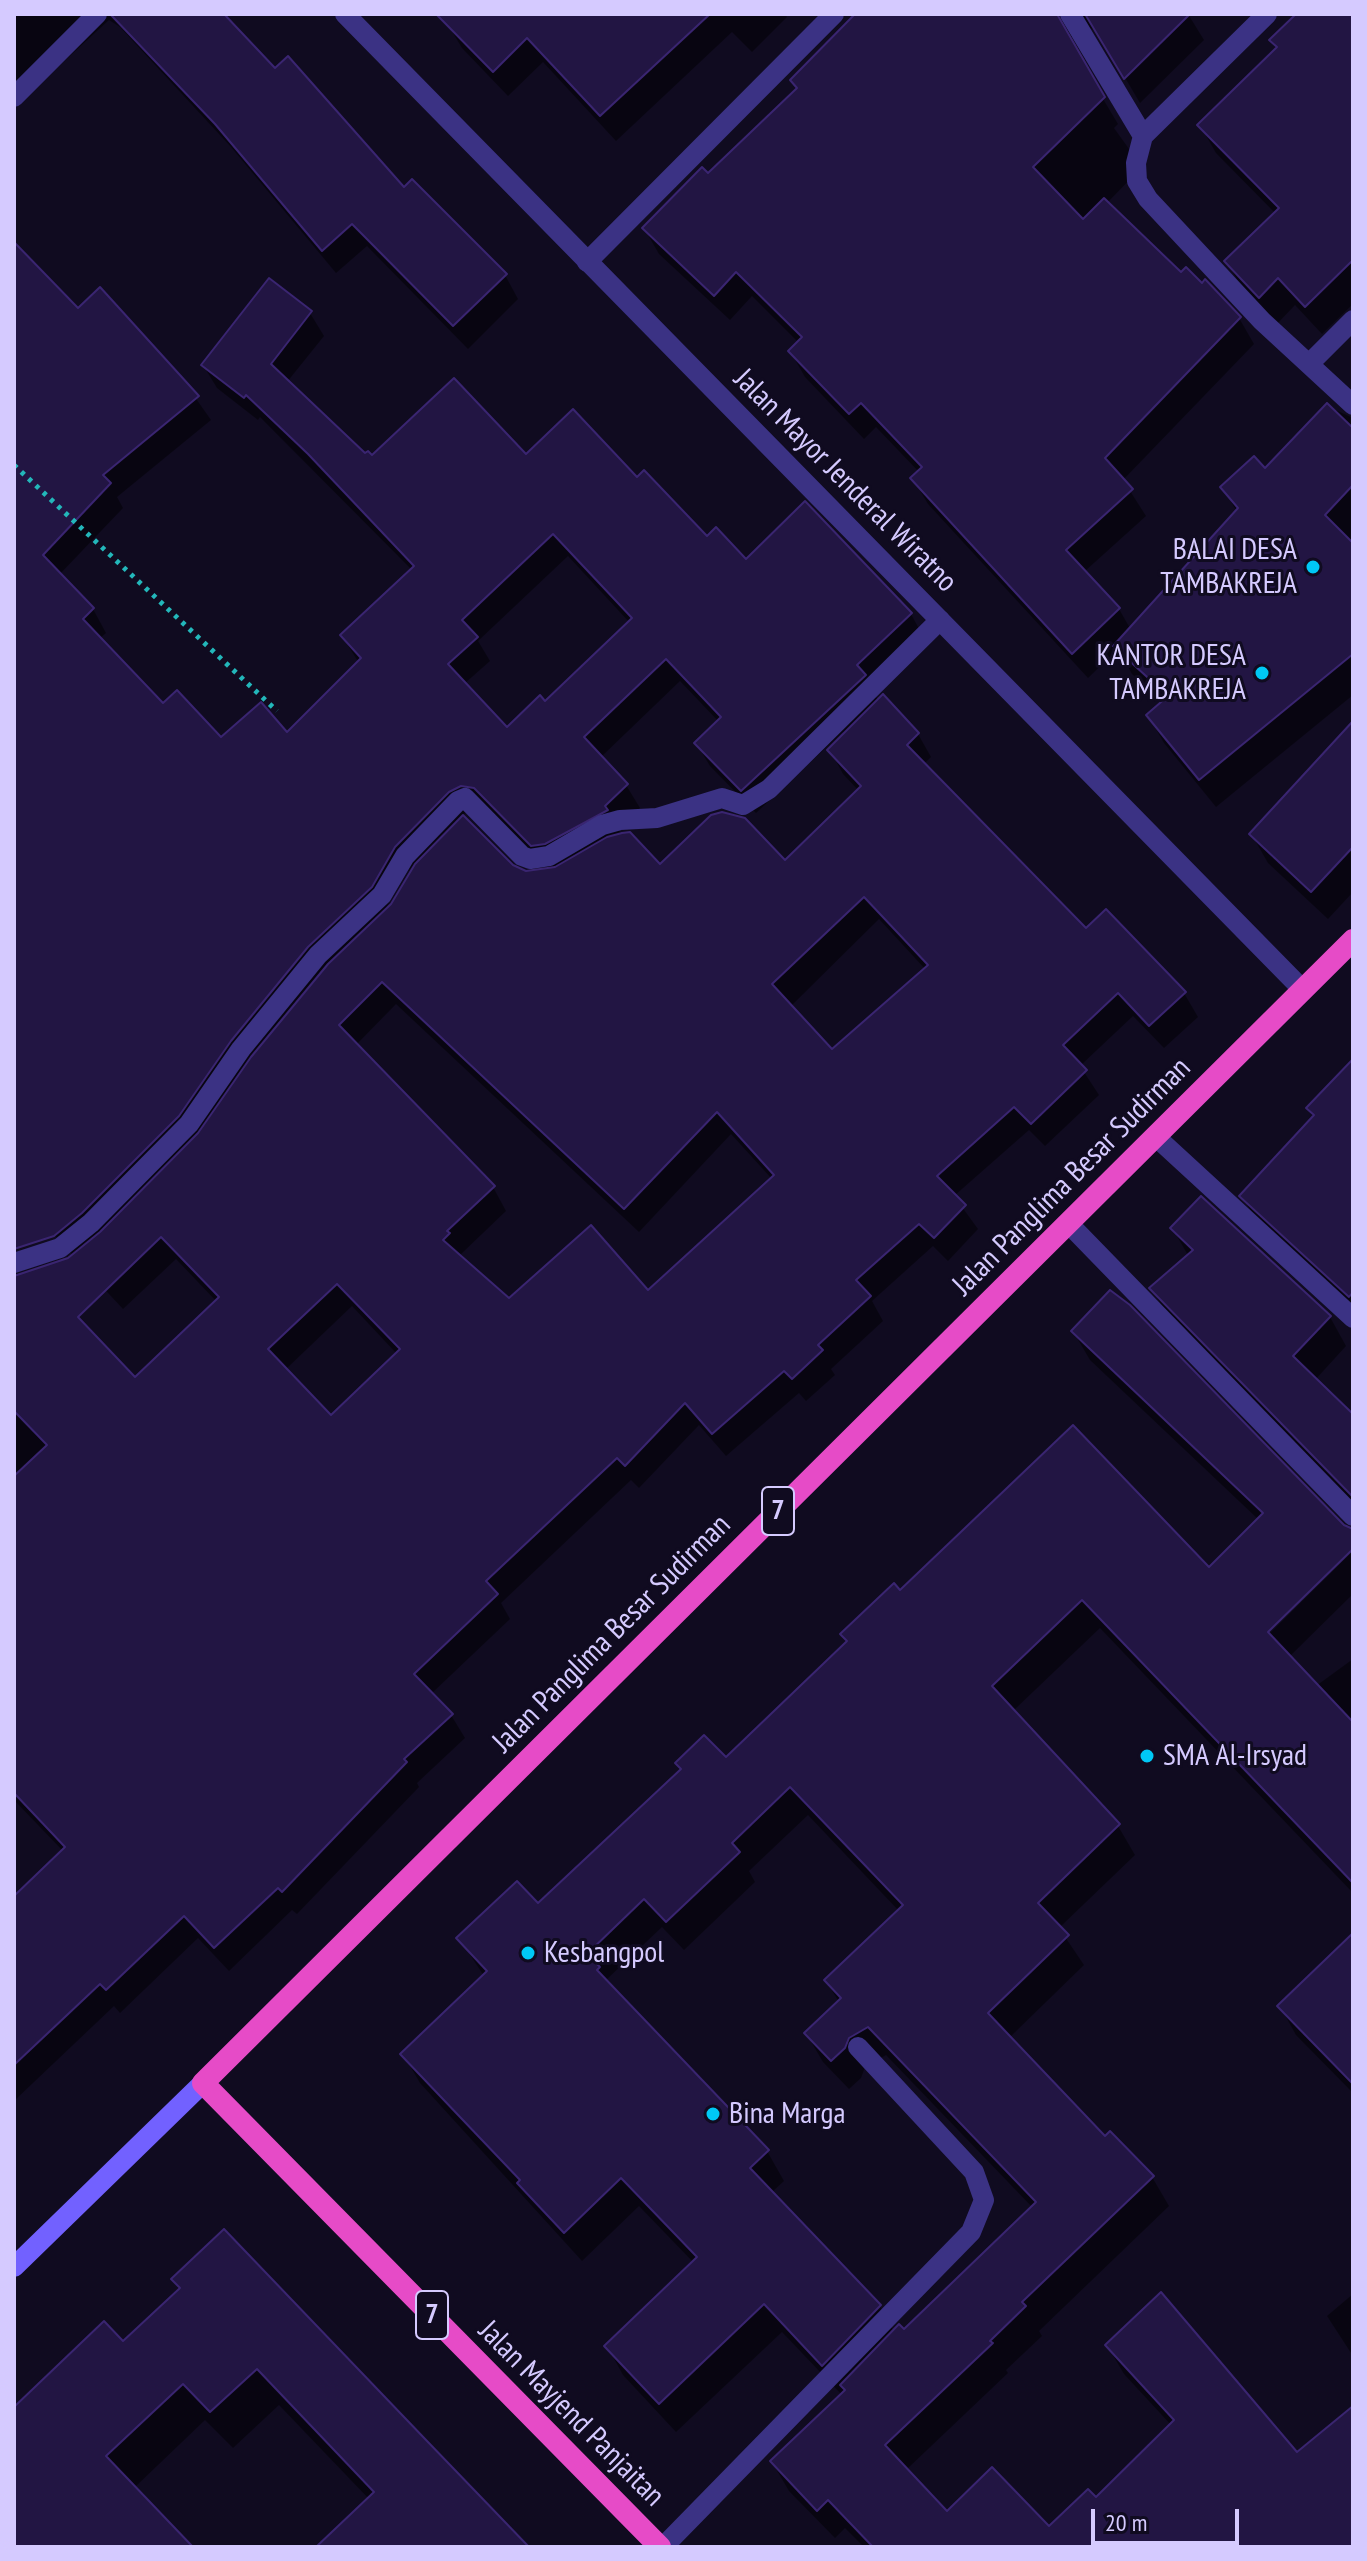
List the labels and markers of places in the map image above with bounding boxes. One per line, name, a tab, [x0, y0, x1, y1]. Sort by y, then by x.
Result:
place label: BALAI DESA TAMBAKREJA	[1160, 532, 1297, 602]
marker: BALAI DESA TAMBAKREJA	[1304, 558, 1322, 576]
place label: KANTOR DESA TAMBAKREJA	[1096, 638, 1246, 708]
marker: KANTOR DESA TAMBAKREJA	[1253, 664, 1271, 682]
place label: SMA Al-Irsyad	[1163, 1738, 1307, 1774]
marker: SMA Al-Irsyad	[1138, 1747, 1156, 1765]
place label: Kesbangpol	[544, 1935, 664, 1971]
marker: Kesbangpol	[519, 1944, 537, 1962]
place label: Bina Marga	[729, 2096, 845, 2132]
marker: Bina Marga	[704, 2105, 722, 2123]

